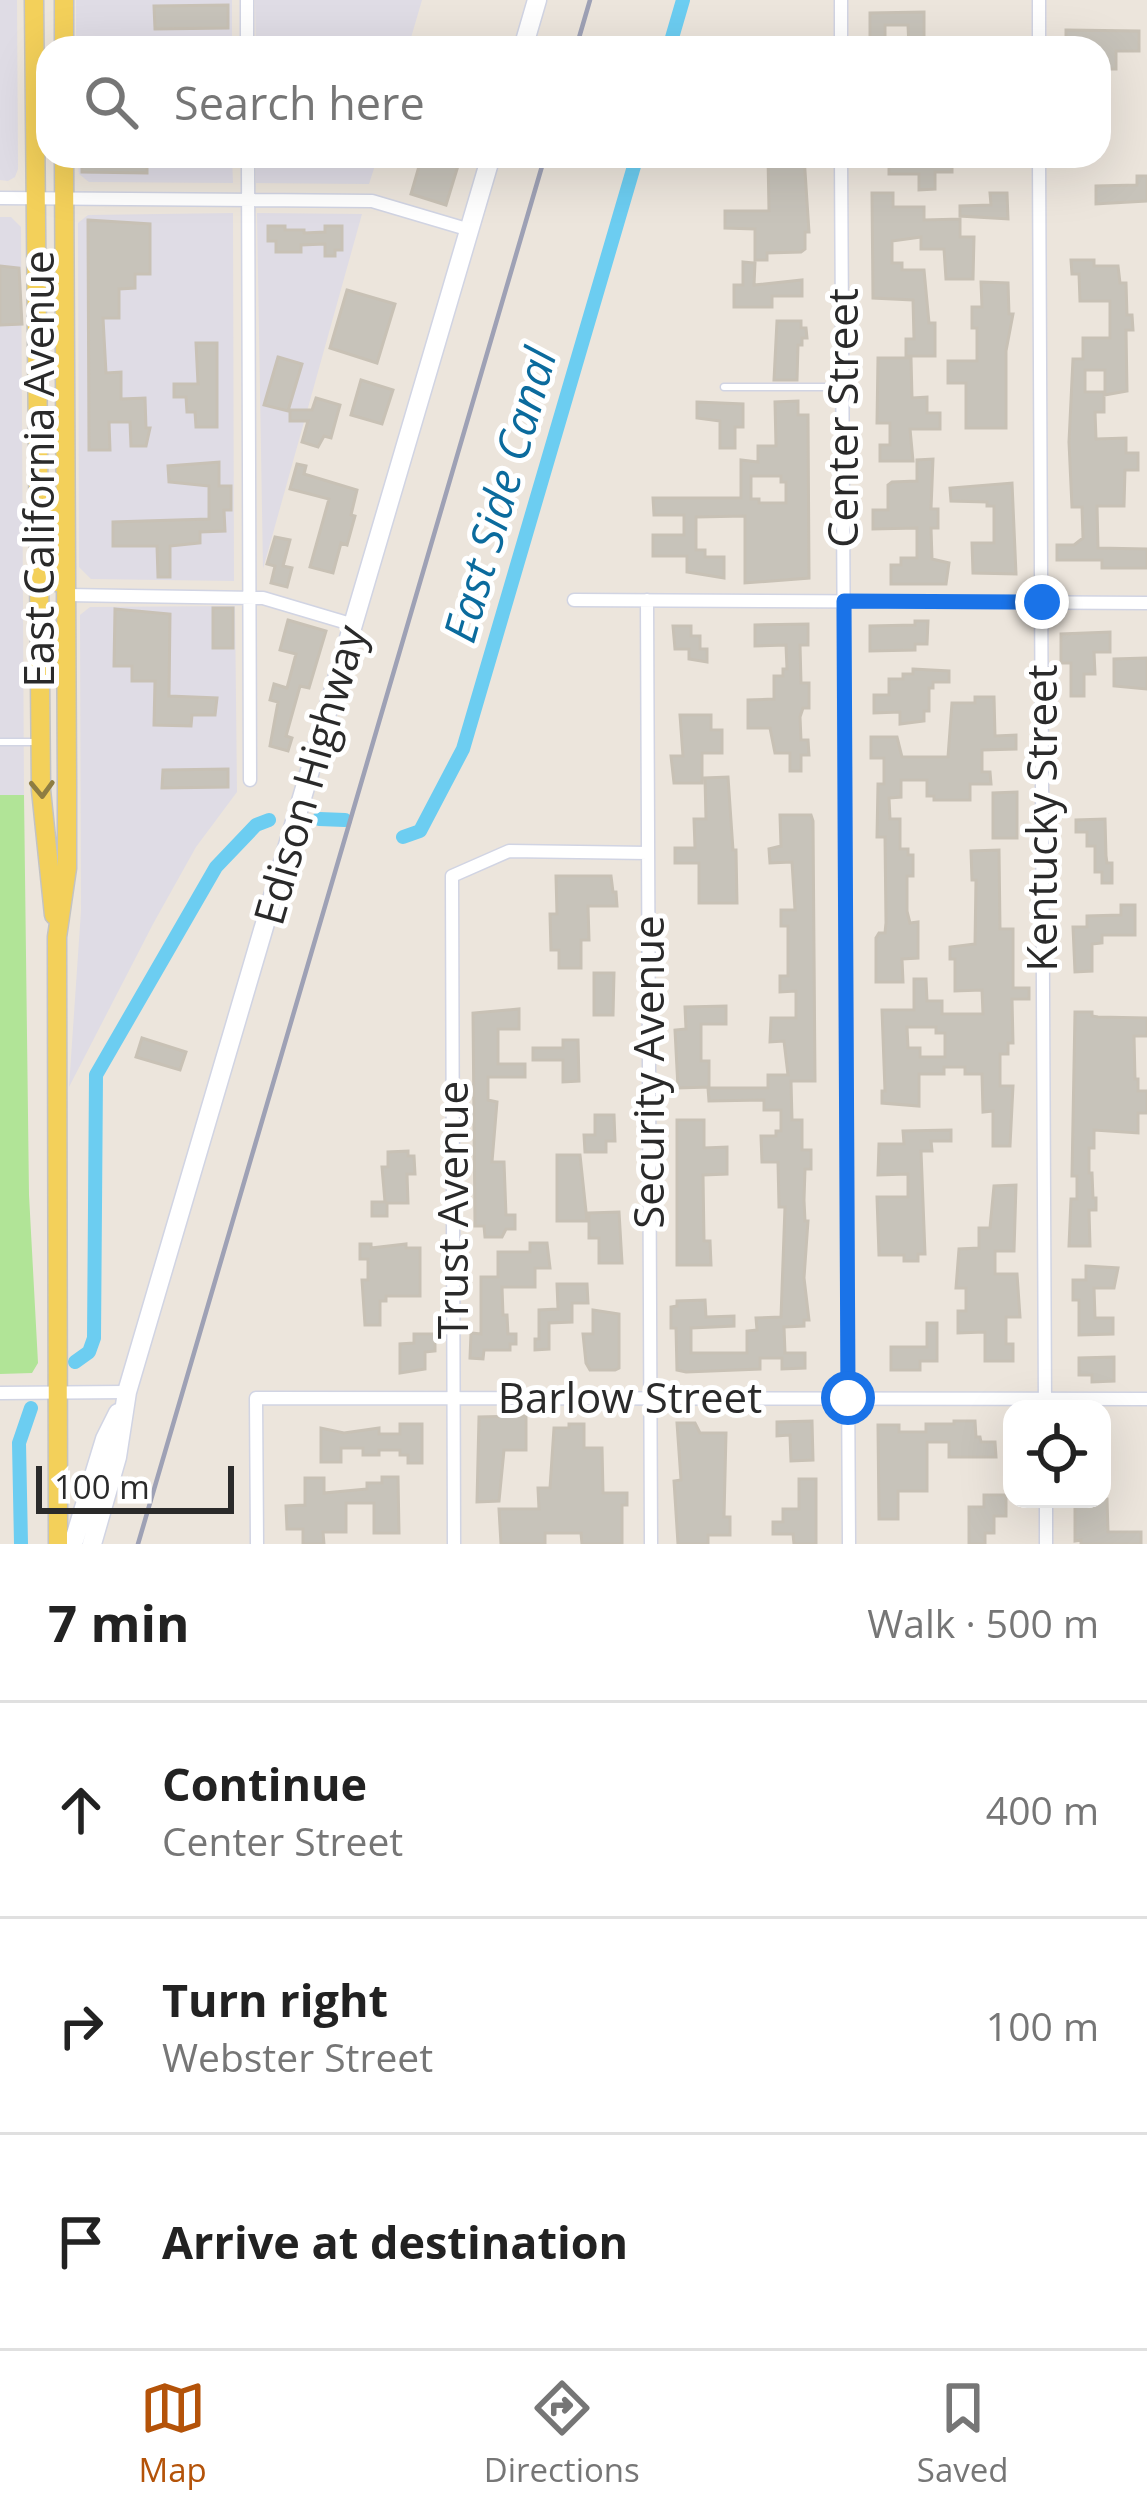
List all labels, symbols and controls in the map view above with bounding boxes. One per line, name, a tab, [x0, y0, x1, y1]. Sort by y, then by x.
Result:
search box	[36, 36, 1111, 168]
icon: search	[78, 69, 144, 135]
text: Search here	[174, 72, 425, 133]
street label: East California Avenue	[9, 251, 66, 687]
street label: Center Street	[813, 288, 870, 548]
water label: East Side Canal	[427, 339, 570, 649]
route end	[1015, 575, 1069, 629]
street label: Edison Highway	[239, 617, 379, 931]
street label: Kentucky Street	[1012, 664, 1069, 972]
one-way arrow	[28, 780, 54, 799]
street label: Security Avenue	[619, 915, 676, 1229]
street label: Trust Avenue	[423, 1081, 480, 1339]
street label: Barlow Street	[498, 1368, 762, 1425]
route start	[821, 1371, 875, 1425]
map controls	[1003, 1400, 1111, 1508]
button: locate	[1003, 1400, 1111, 1508]
scale bar	[36, 1460, 234, 1513]
text: 100 m	[54, 1464, 150, 1509]
text: 7 min	[48, 1587, 190, 1657]
text: Walk · 500 m	[867, 1596, 1099, 1649]
text: Continue	[162, 1753, 367, 1814]
icon: ahead	[48, 1777, 114, 1843]
text: 400 m	[986, 1783, 1099, 1836]
text: Center Street	[162, 1814, 403, 1867]
text: Turn right	[162, 1969, 388, 2030]
icon: right	[48, 1993, 114, 2059]
text: 100 m	[986, 1999, 1099, 2052]
text: Webster Street	[162, 2030, 433, 2083]
icon: arrive	[48, 2209, 114, 2275]
text: Arrive at destination	[162, 2211, 628, 2272]
tab: Map	[139, 2375, 207, 2492]
tab: Directions	[484, 2375, 640, 2492]
tab: Saved	[917, 2375, 1008, 2492]

